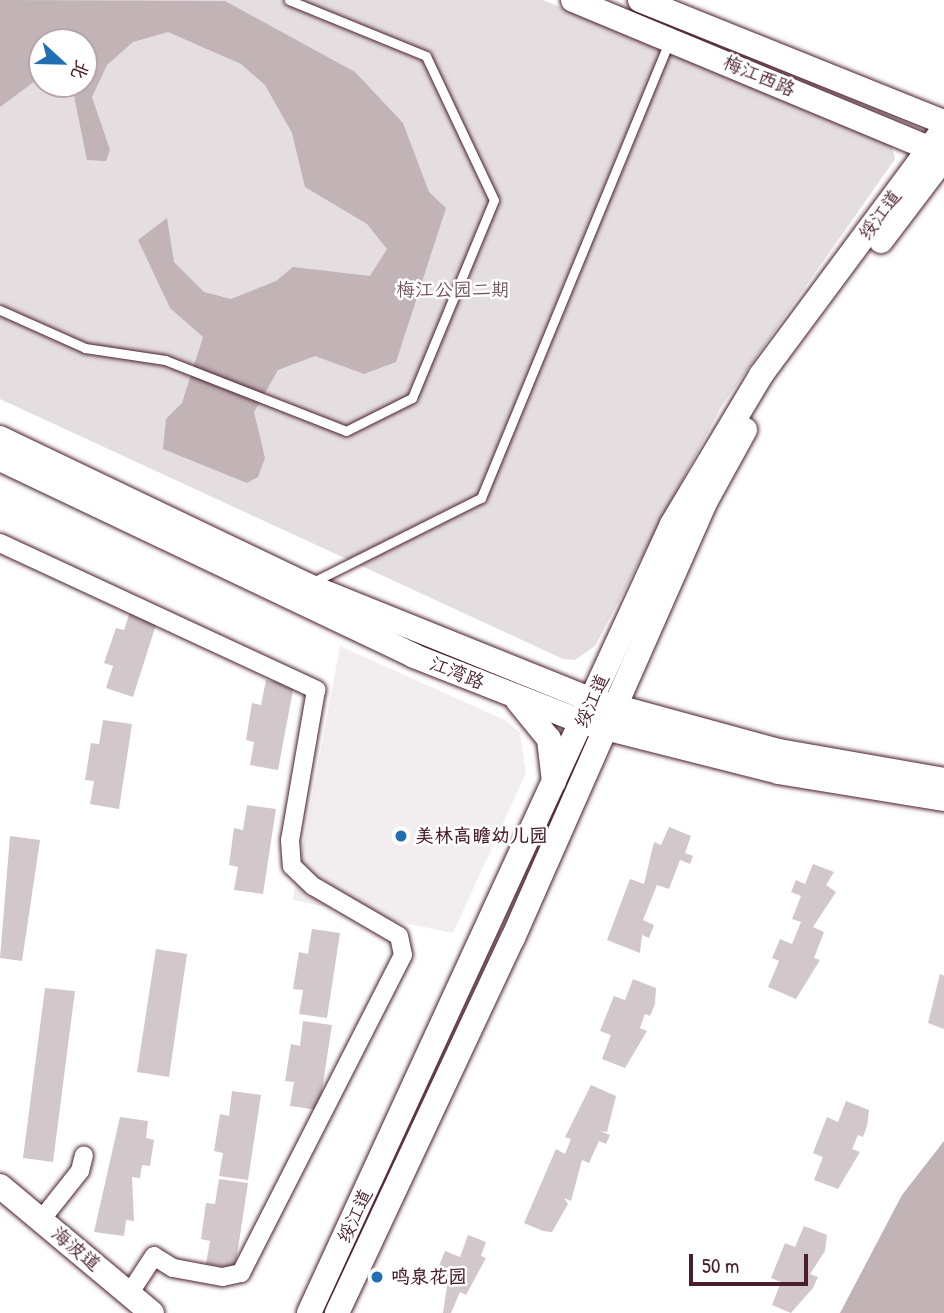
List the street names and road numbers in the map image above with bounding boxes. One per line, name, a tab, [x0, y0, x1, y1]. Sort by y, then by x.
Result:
street label: 梅江西路	[720, 51, 798, 101]
street label: 绥江道	[854, 185, 906, 245]
street label: 江湾路	[426, 652, 488, 694]
street label: 绥江道	[570, 670, 614, 732]
street label: 绥江道	[333, 1185, 377, 1247]
street label: 海波道	[47, 1222, 105, 1276]

